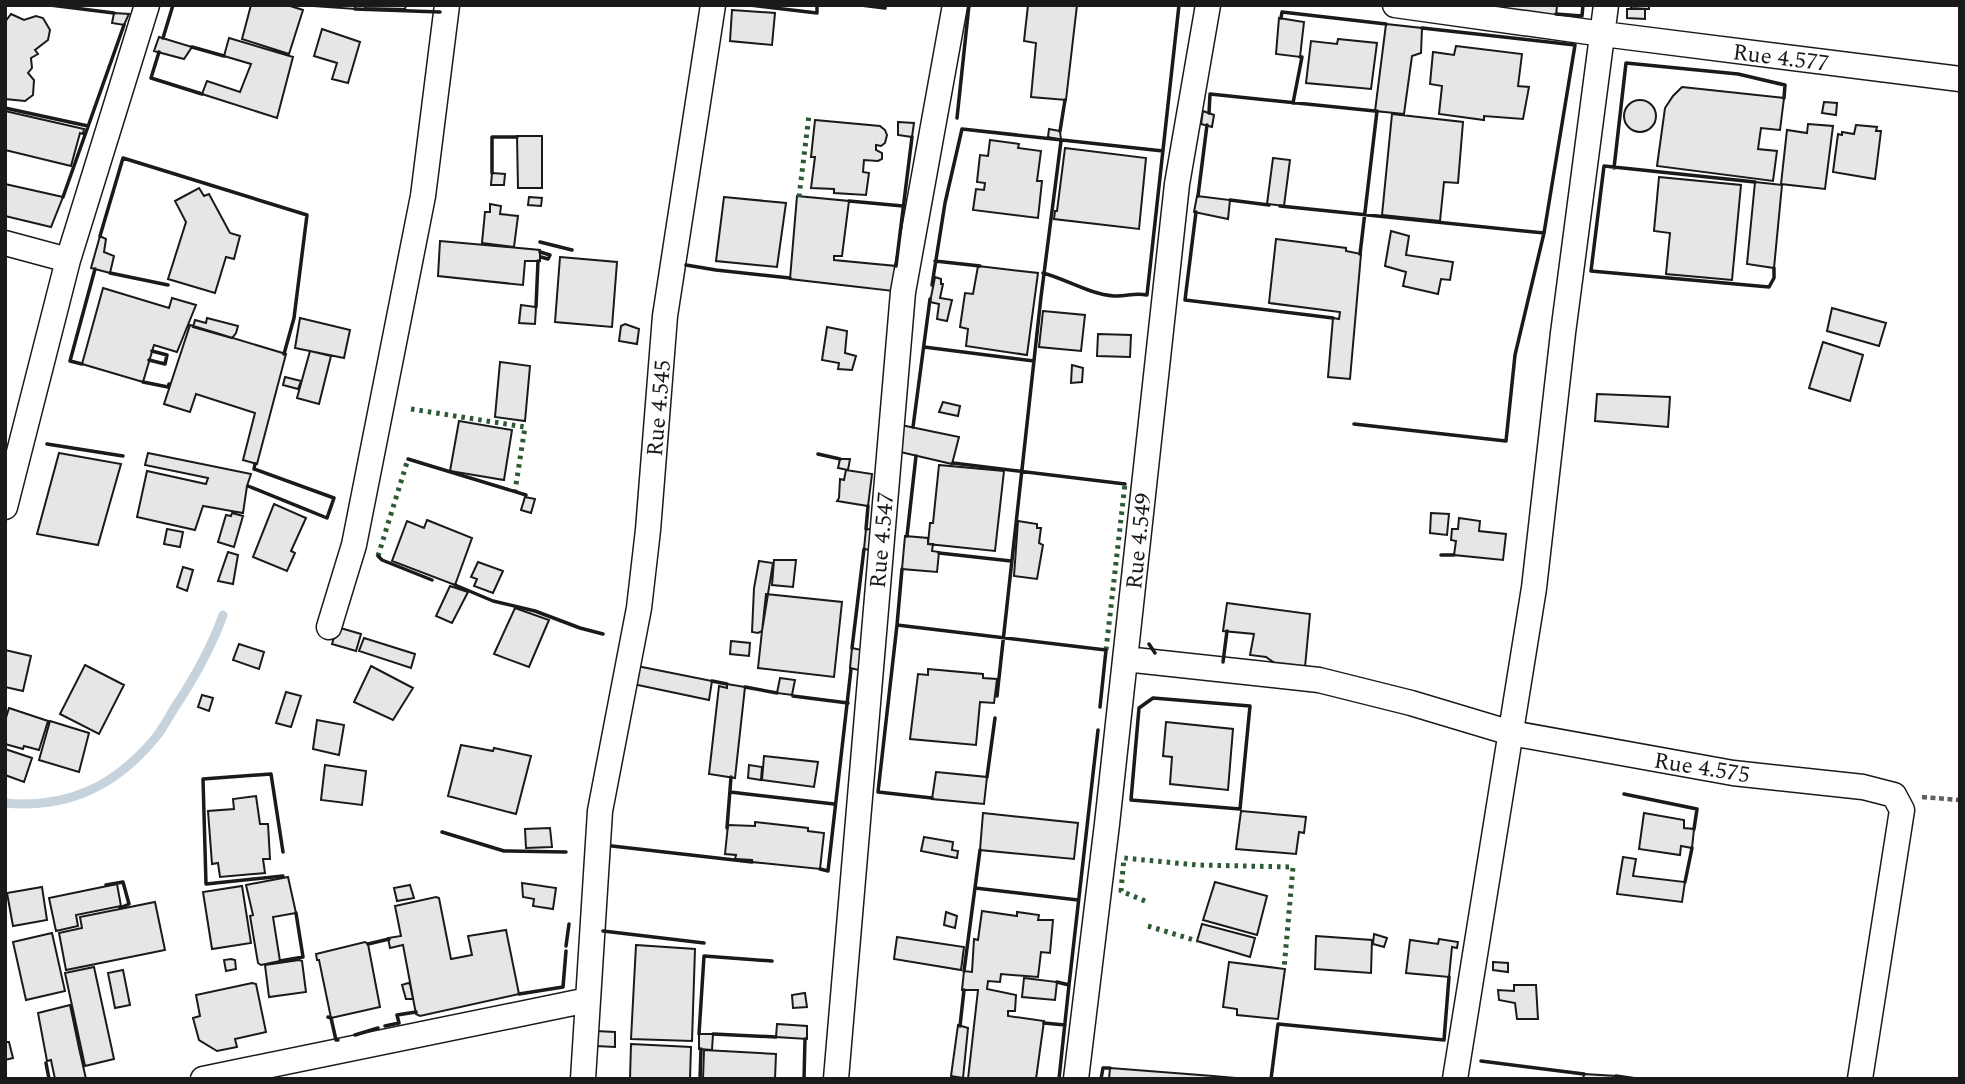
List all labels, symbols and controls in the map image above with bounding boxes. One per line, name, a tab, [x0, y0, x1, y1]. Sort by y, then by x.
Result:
street label: Rue 4.577	[1731, 35, 1831, 82]
street label: Rue 4.545	[638, 358, 681, 458]
street label: Rue 4.547	[861, 490, 904, 590]
street label: Rue 4.549	[1117, 491, 1162, 591]
street label: Rue 4.575	[1651, 744, 1752, 793]

